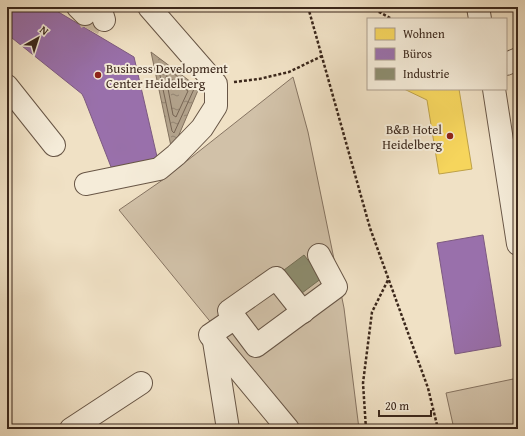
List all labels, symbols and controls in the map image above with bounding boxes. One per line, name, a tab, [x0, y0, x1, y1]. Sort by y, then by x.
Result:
north arrow	[18, 18, 58, 58]
legend	[367, 18, 507, 90]
text: N	[36, 22, 53, 39]
text: Wohnen	[403, 25, 445, 42]
text: Büros	[403, 45, 432, 62]
place label: Business Development Center Heidelberg	[106, 59, 228, 93]
text: Industrie	[403, 65, 450, 82]
marker: Business Development Center Heidelberg	[93, 70, 103, 80]
place label: B&B Hotel Heidelberg	[382, 120, 443, 154]
marker: B&B Hotel Heidelberg	[445, 131, 455, 141]
scale bar	[379, 392, 431, 418]
text: 20 m	[385, 397, 409, 414]

